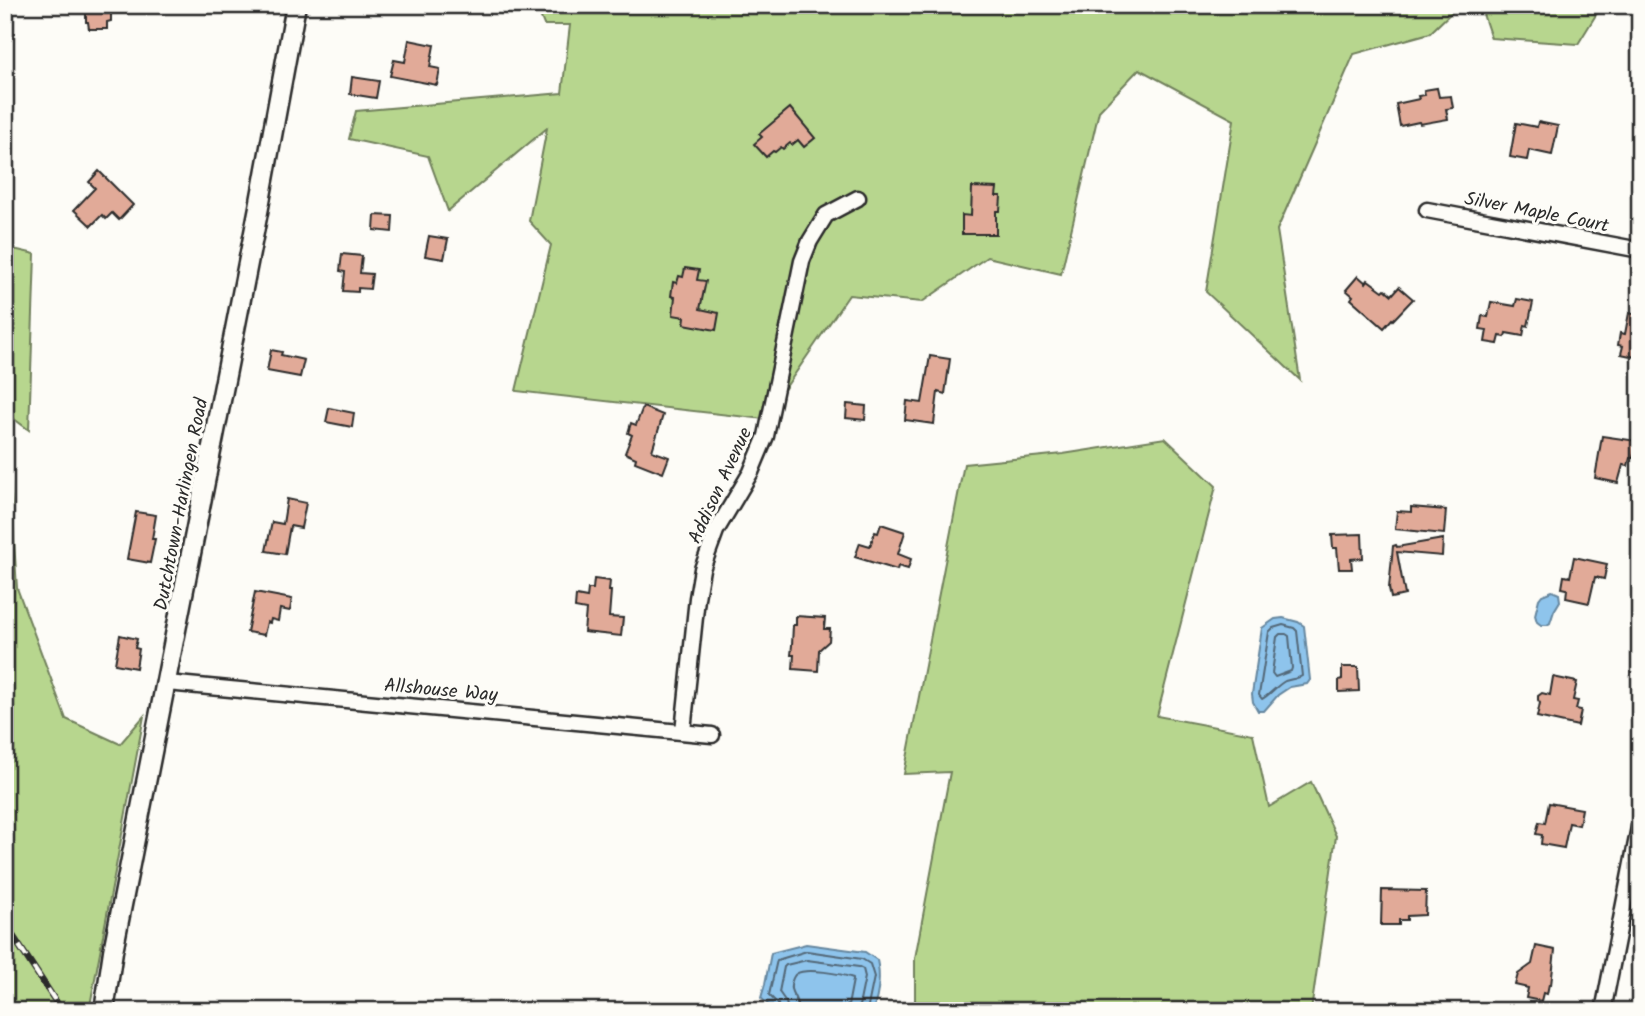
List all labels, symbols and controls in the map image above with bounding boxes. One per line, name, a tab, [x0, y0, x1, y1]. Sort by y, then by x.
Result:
street label: Silver Maple Court	[1462, 184, 1612, 242]
street label: Dutchtown-Harlingen Road	[147, 395, 217, 613]
street label: Addison Avenue	[681, 422, 761, 549]
street label: Allshouse Way	[383, 671, 500, 711]

